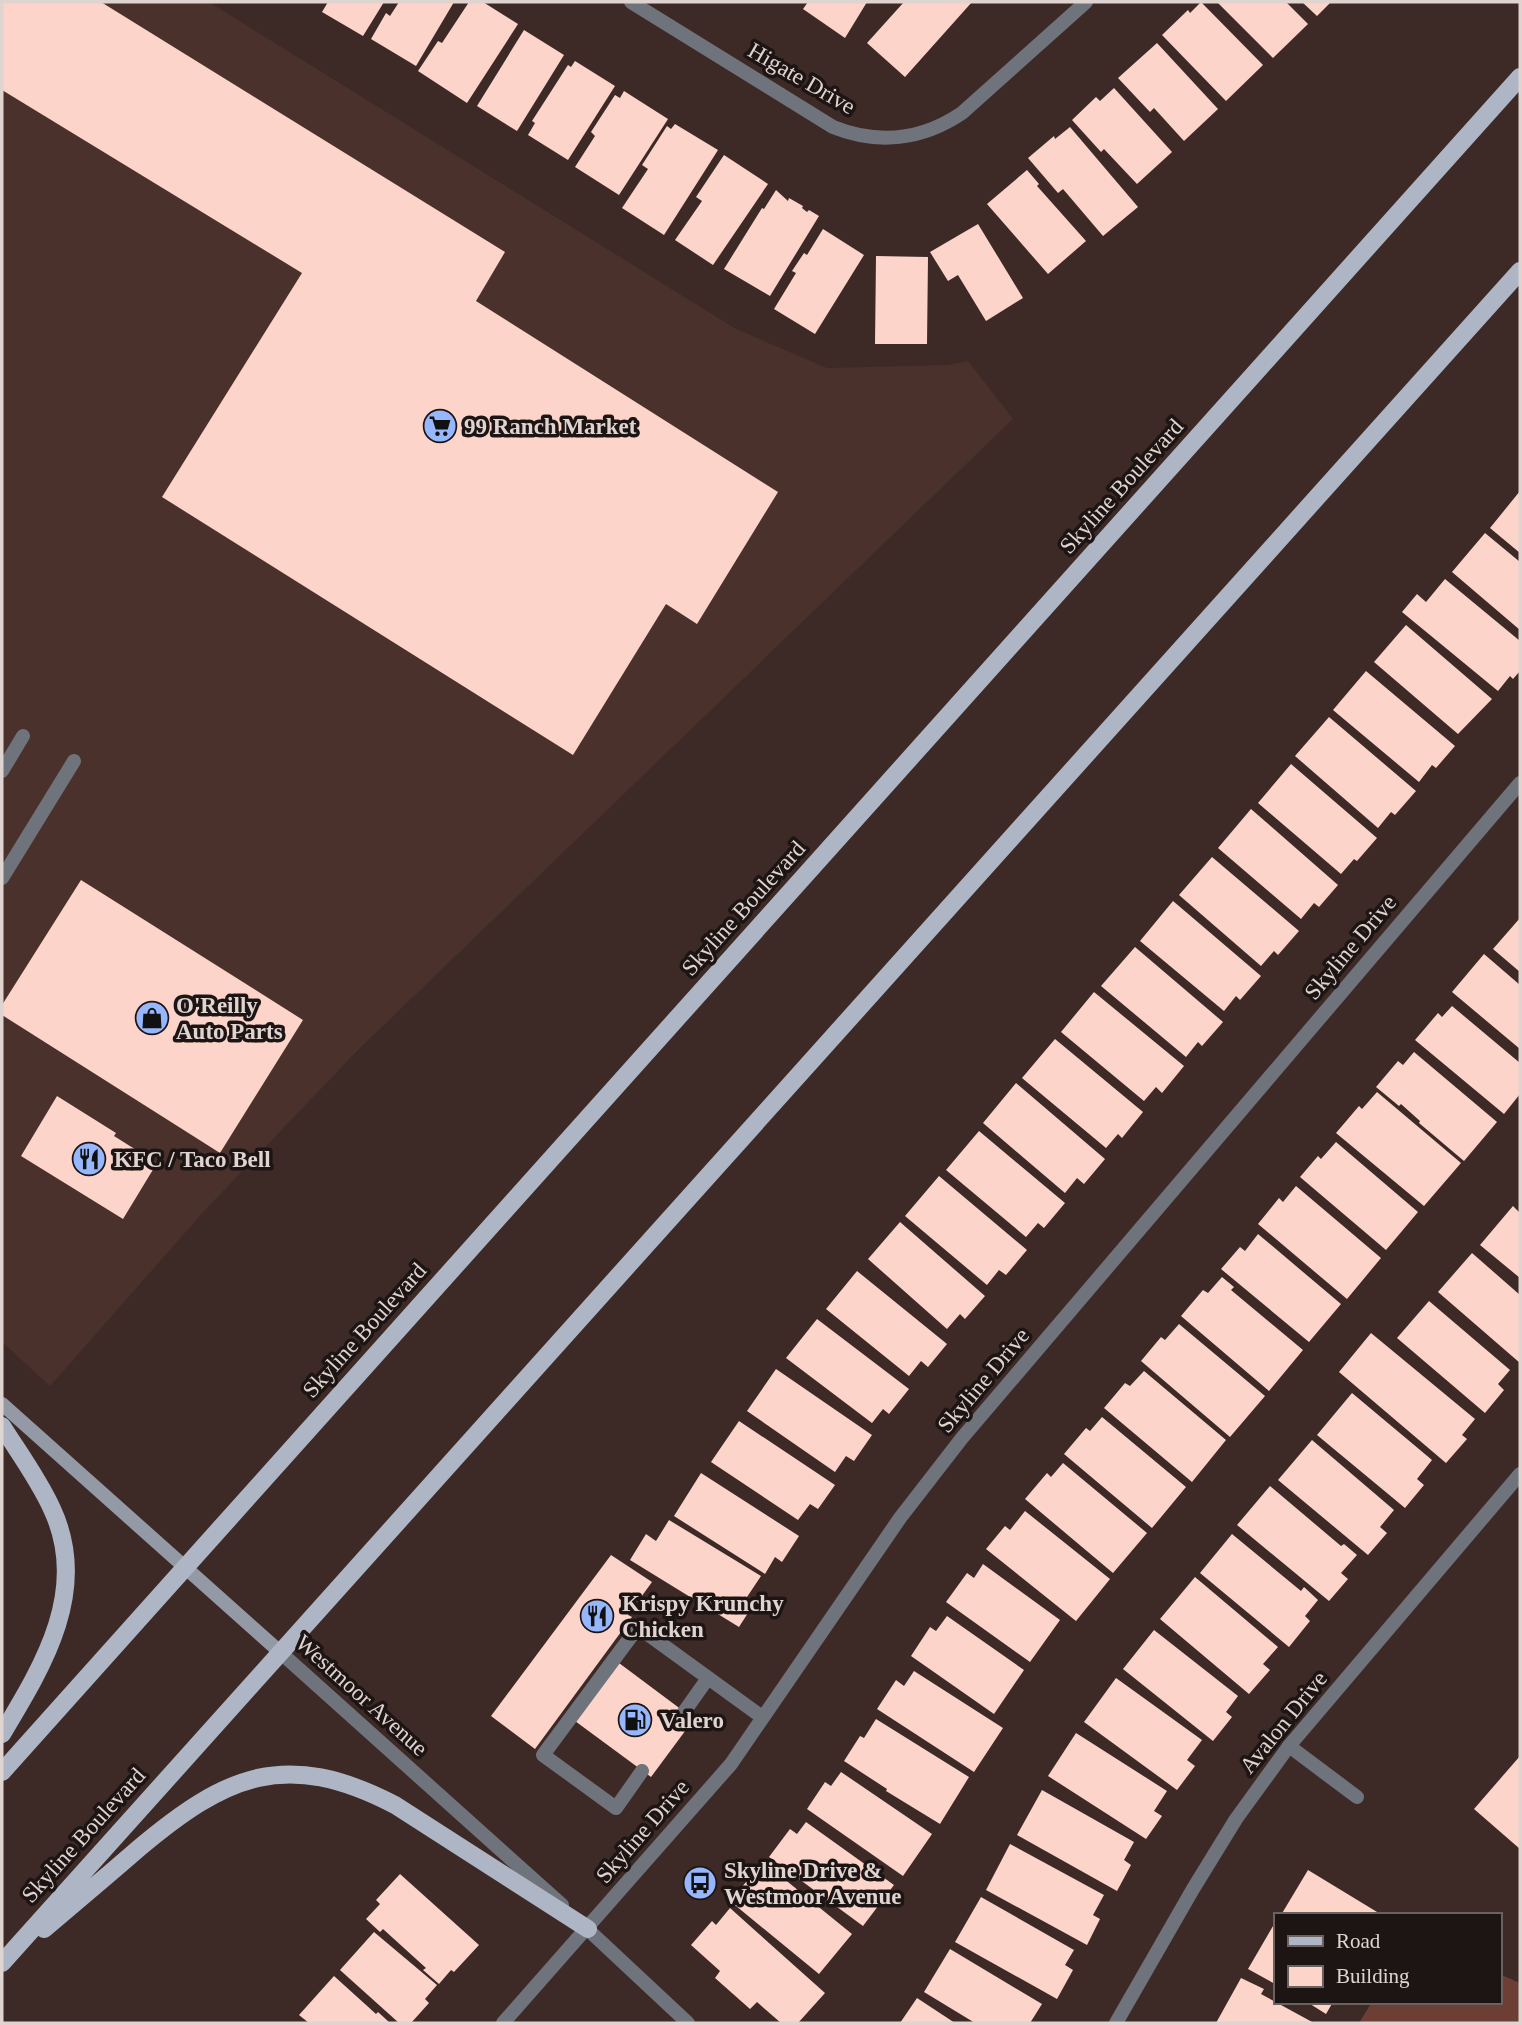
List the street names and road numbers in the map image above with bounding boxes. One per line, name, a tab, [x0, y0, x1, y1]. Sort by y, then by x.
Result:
street label: Higate Drive	[744, 38, 860, 119]
street label: Skyline Boulevard	[1055, 414, 1188, 559]
street label: Skyline Boulevard	[677, 836, 810, 981]
street label: Skyline Drive	[1300, 890, 1401, 1005]
street label: Skyline Boulevard	[298, 1258, 431, 1403]
street label: Skyline Drive	[933, 1323, 1034, 1438]
street label: Westmoor Avenue	[291, 1630, 433, 1761]
street label: Avalon Drive	[1235, 1666, 1332, 1778]
street label: Skyline Boulevard	[17, 1763, 150, 1908]
street label: Skyline Drive	[591, 1775, 694, 1888]

